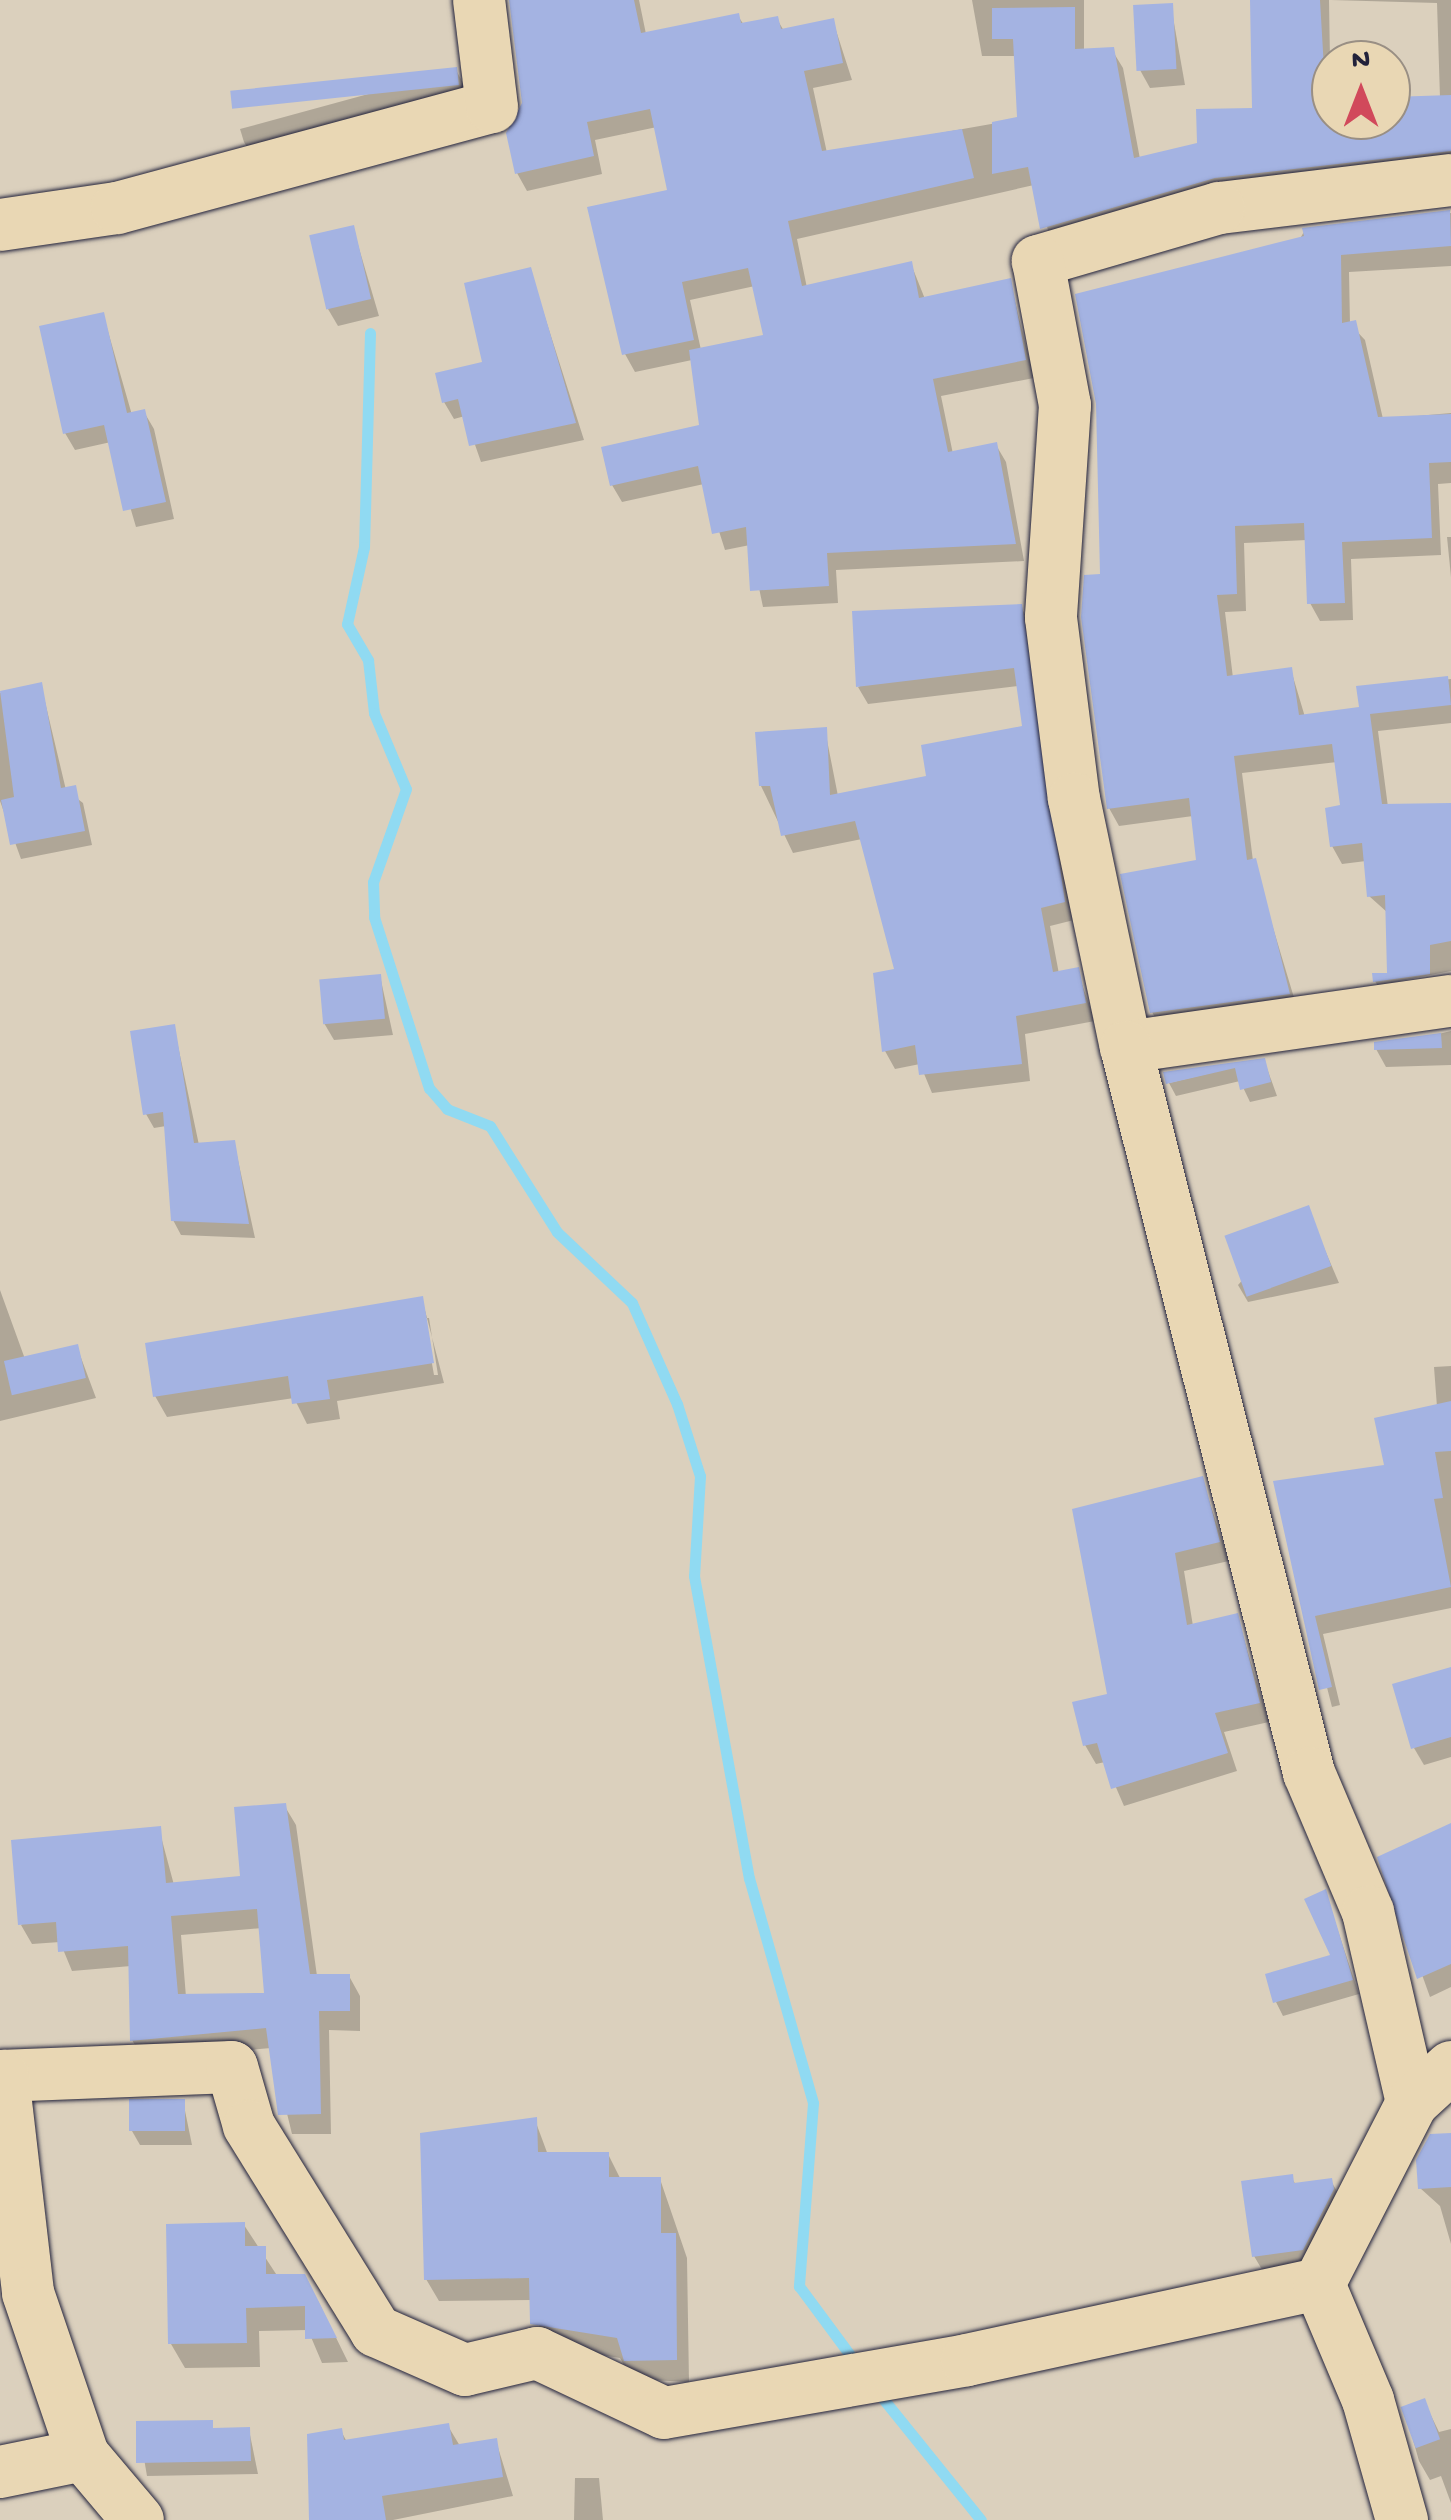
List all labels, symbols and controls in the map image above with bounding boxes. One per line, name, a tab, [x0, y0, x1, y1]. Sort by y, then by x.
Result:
north arrow	[1311, 40, 1411, 140]
text: N	[1352, 45, 1370, 78]

